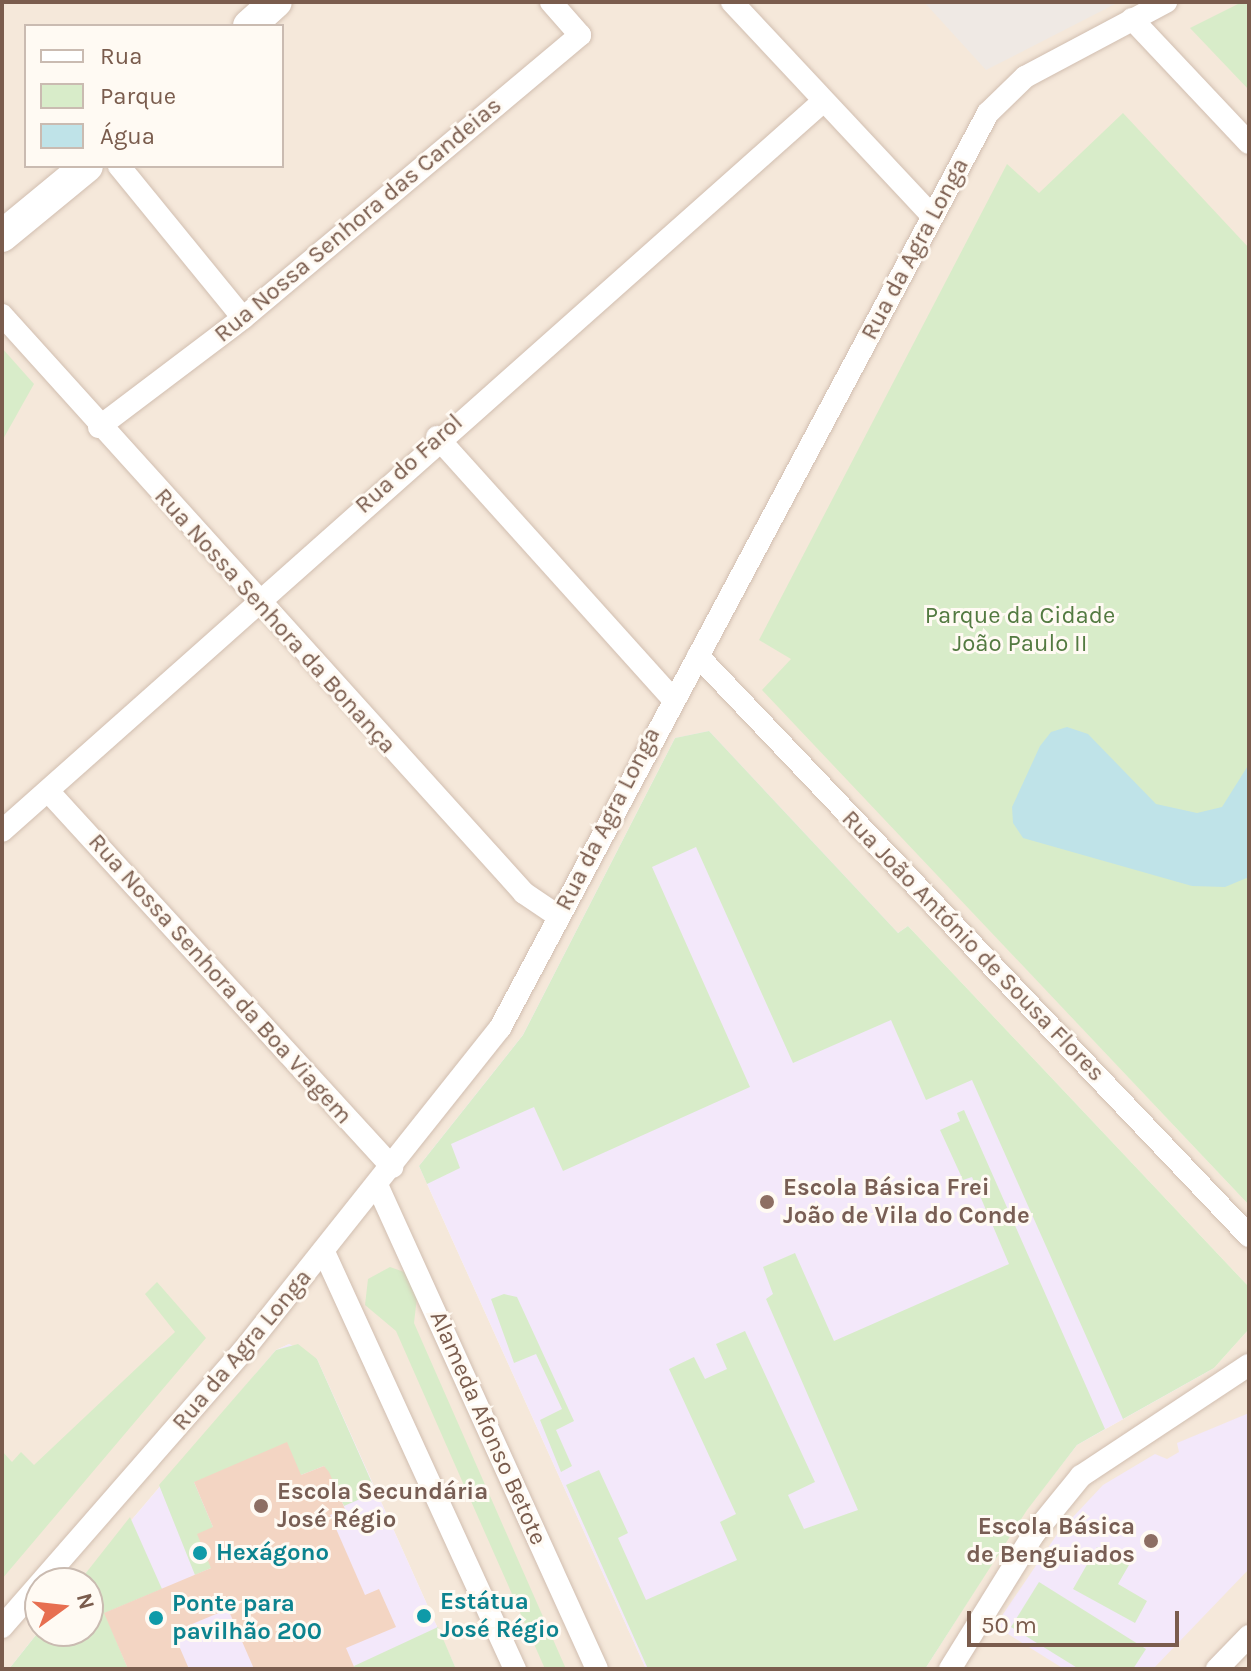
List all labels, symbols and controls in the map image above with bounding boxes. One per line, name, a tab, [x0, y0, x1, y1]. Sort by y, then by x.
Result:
legend	[24, 24, 284, 168]
text: Rua	[100, 42, 142, 70]
text: Parque	[100, 82, 176, 110]
street label: Rua Nossa Senhora das Candeias	[209, 91, 507, 349]
text: Água	[100, 122, 155, 150]
street label: Rua da Agra Longa	[855, 153, 975, 345]
street label: Rua do Farol	[349, 408, 469, 520]
street label: Rua Nossa Senhora da Bonança	[148, 482, 402, 760]
park label: Parque da Cidade João Paulo II	[925, 602, 1115, 658]
street label: Rua da Agra Longa	[549, 723, 667, 915]
street label: Rua João António de Sousa Flores	[836, 804, 1110, 1088]
street label: Rua Nossa Senhora da Boa Viagem	[82, 828, 358, 1130]
place label: Escola Básica Frei João de Vila do Conde	[783, 1174, 1030, 1230]
marker: Escola Básica Frei João de Vila do Conde	[758, 1193, 776, 1211]
street label: Rua da Agra Longa	[166, 1263, 318, 1437]
street label: Alameda Afonso Betote	[423, 1307, 553, 1549]
place label: Escola Secundária José Régio	[277, 1478, 488, 1534]
marker: Escola Secundária José Régio	[252, 1497, 270, 1515]
place label: Escola Básica de Benguiados	[966, 1513, 1135, 1569]
marker: Escola Básica de Benguiados	[1142, 1532, 1160, 1550]
place label: Hexágono	[216, 1539, 329, 1567]
marker: Hexágono	[191, 1544, 209, 1562]
north arrow	[24, 1567, 104, 1647]
place label: Estátua José Régio	[440, 1588, 559, 1644]
text: N	[71, 1590, 100, 1612]
place label: Ponte para pavilhão 200	[172, 1590, 322, 1646]
scale bar	[971, 1595, 1183, 1645]
marker: Estátua José Régio	[415, 1607, 433, 1625]
marker: Ponte para pavilhão 200	[147, 1609, 165, 1627]
text: 50 m	[981, 1611, 1037, 1639]

